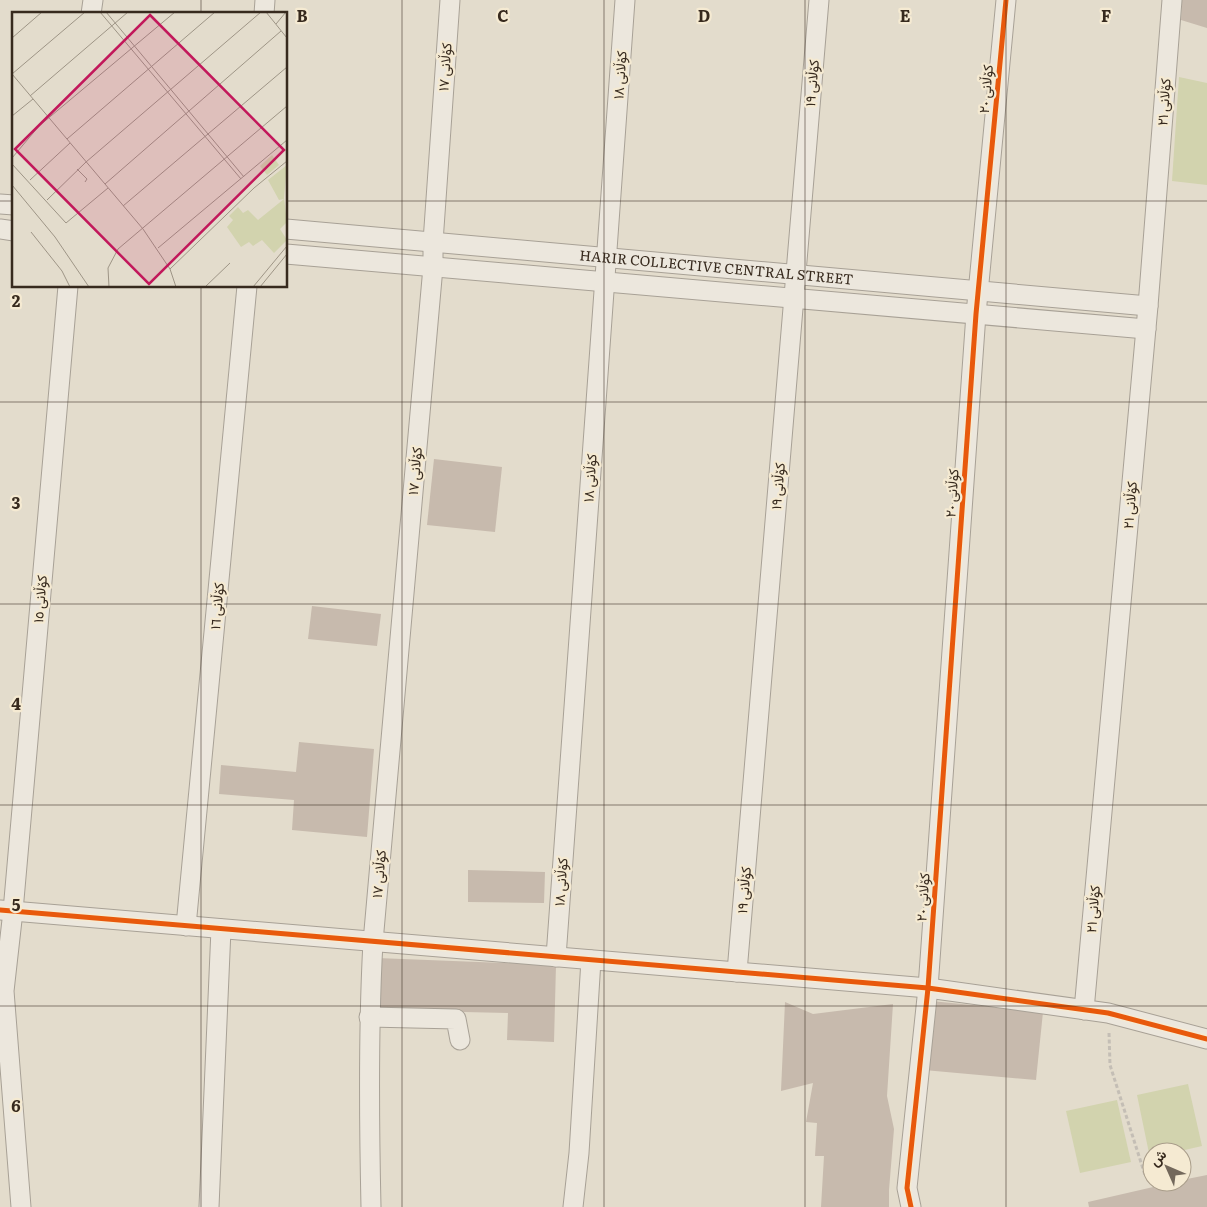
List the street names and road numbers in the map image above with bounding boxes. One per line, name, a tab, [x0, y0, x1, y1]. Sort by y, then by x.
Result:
street label: کۆڵانی ١٧	[432, 42, 456, 92]
street label: کۆڵانی ١٨	[607, 50, 631, 100]
street label: کۆڵانی ١٩	[799, 59, 823, 107]
street label: کۆڵانی ٢٠	[973, 64, 997, 114]
street label: کۆڵانی ٢١	[1151, 77, 1175, 126]
street label: HARIR COLLECTIVE CENTRAL STREET	[579, 244, 854, 289]
street label: کۆڵانی ١٧	[402, 446, 426, 496]
street label: کۆڵانی ١٨	[577, 453, 601, 503]
street label: کۆڵانی ١٩	[765, 462, 789, 510]
street label: کۆڵانی ٢٠	[939, 468, 963, 518]
street label: کۆڵانی ٢١	[1117, 480, 1141, 530]
street label: کۆڵانی ١٥	[27, 574, 51, 624]
street label: کۆڵانی ١٦	[204, 582, 228, 630]
street label: کۆڵانی ١٧	[366, 849, 390, 899]
street label: کۆڵانی ١٨	[548, 857, 572, 907]
street label: کۆڵانی ١٩	[731, 866, 755, 914]
street label: کۆڵانی ٢٠	[910, 872, 934, 922]
street label: کۆڵانی ٢١	[1080, 884, 1104, 934]

